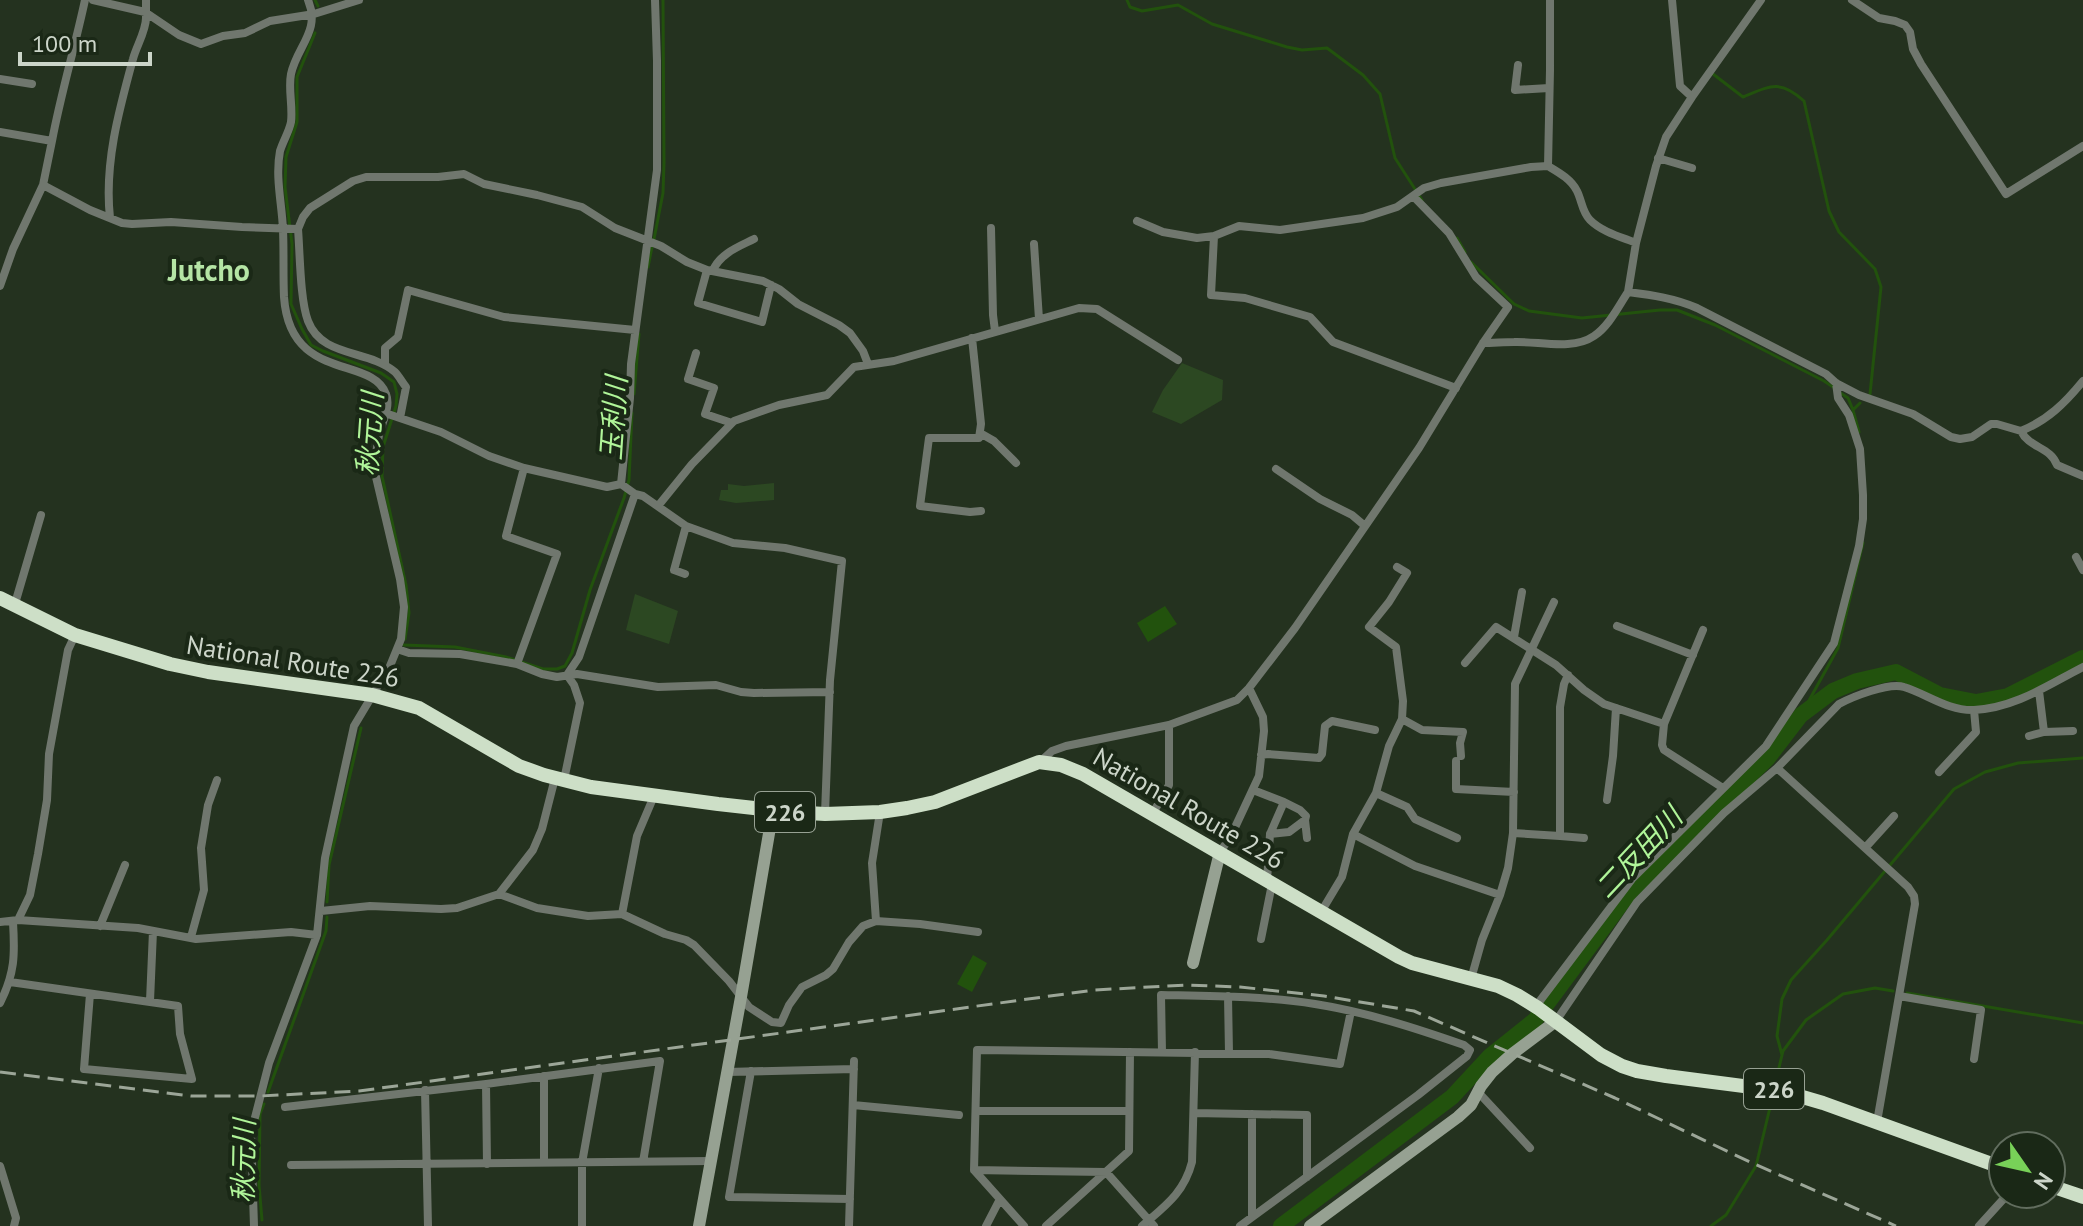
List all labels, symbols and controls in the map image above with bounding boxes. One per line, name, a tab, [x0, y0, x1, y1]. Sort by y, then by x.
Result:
scale bar	[20, 16, 150, 66]
text: 100 m	[32, 28, 97, 59]
district label: Jutcho	[167, 250, 250, 289]
water label: 玉利川	[592, 372, 635, 461]
water label: 秋元川	[348, 388, 391, 477]
street label: National Route 226	[184, 628, 402, 694]
street label: National Route 226	[1088, 740, 1290, 876]
road number: 226	[755, 792, 815, 832]
water label: 二反田川	[1586, 796, 1692, 906]
road number: 226	[1744, 1069, 1804, 1109]
water label: 秋元川	[224, 1116, 262, 1203]
north arrow	[1987, 1130, 2067, 1210]
text: N	[2028, 1167, 2059, 1195]

